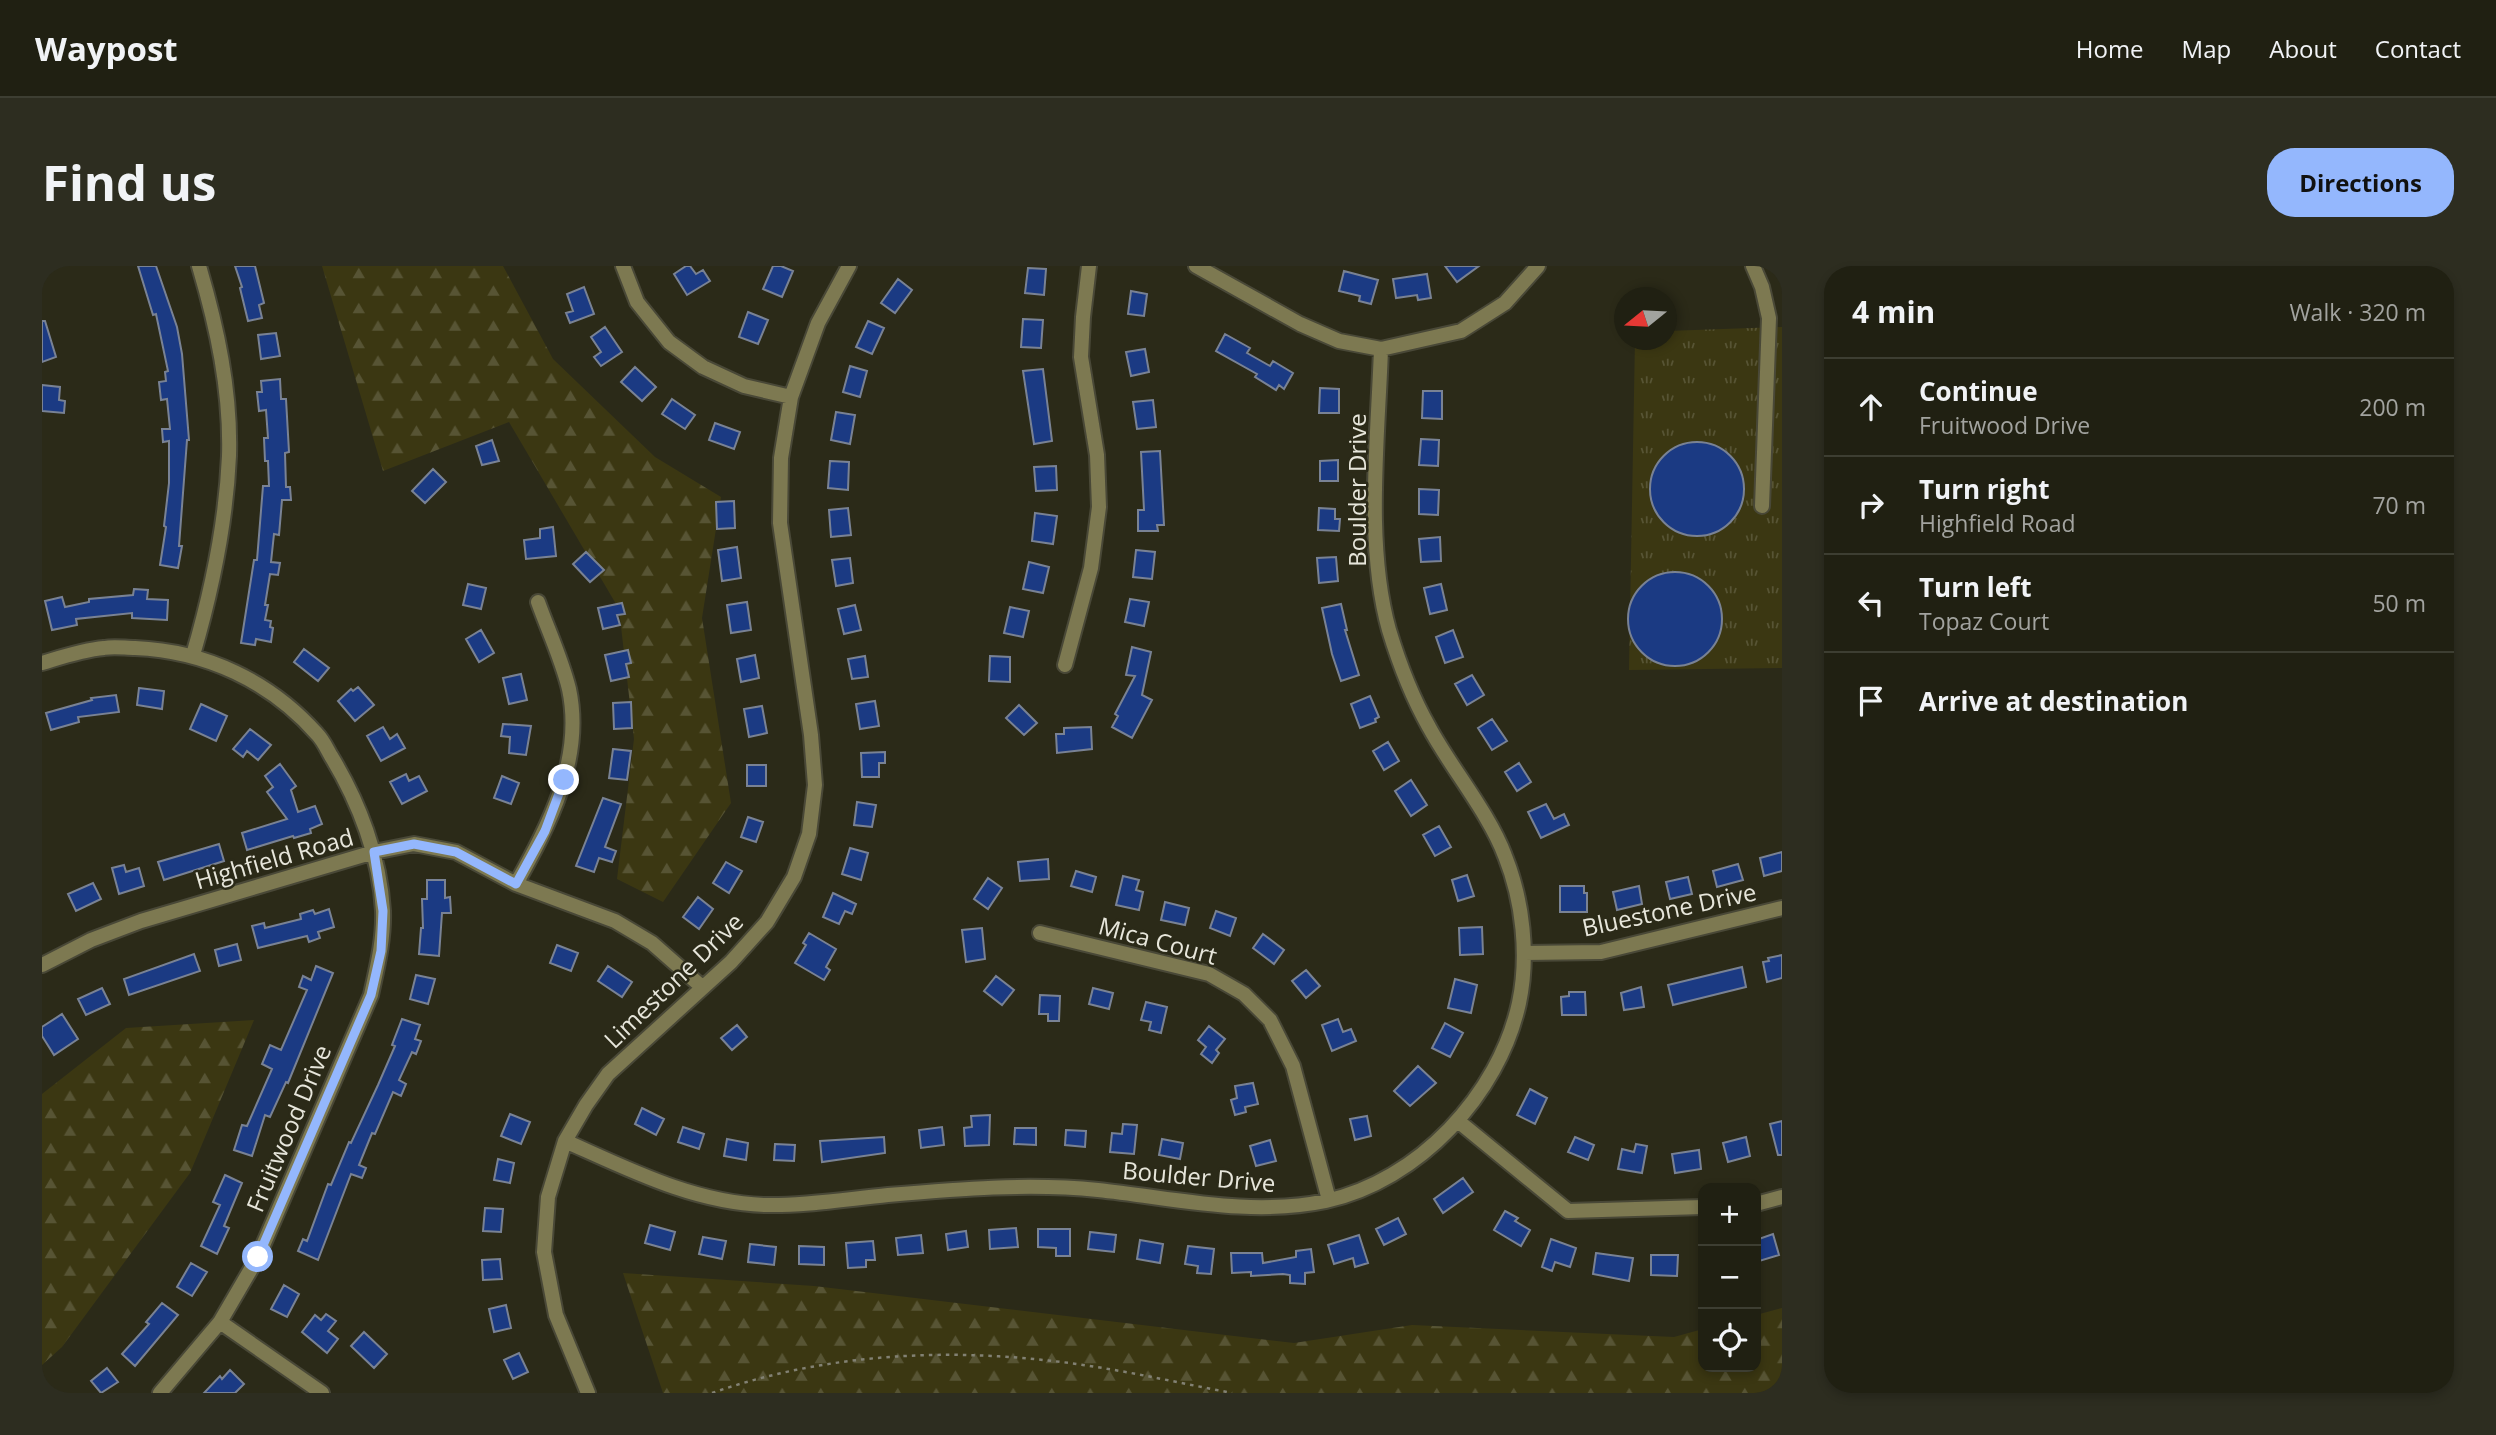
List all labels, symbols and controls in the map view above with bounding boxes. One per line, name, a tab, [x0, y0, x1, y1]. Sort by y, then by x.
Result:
text: Waypost	[35, 26, 178, 71]
text: Home	[2076, 32, 2144, 65]
text: Map	[2182, 32, 2231, 65]
text: About	[2269, 32, 2337, 65]
text: Contact	[2375, 32, 2461, 65]
button: Directions	[2267, 148, 2454, 217]
text: Find us	[42, 149, 216, 215]
north arrow	[1614, 287, 1677, 350]
text: 4 min	[1852, 291, 1935, 332]
text: Walk · 320 m	[2289, 296, 2426, 328]
text: Continue	[1919, 373, 2038, 409]
icon: ahead	[1852, 388, 1890, 426]
text: 200 m	[2359, 391, 2426, 423]
text: Fruitwood Drive	[1919, 409, 2090, 441]
street label: Boulder Drive	[1340, 413, 1373, 567]
text: Turn right	[1919, 471, 2050, 507]
icon: right	[1852, 486, 1890, 524]
text: 70 m	[2372, 489, 2426, 521]
text: Highfield Road	[1919, 507, 2076, 539]
text: Turn left	[1919, 569, 2031, 605]
icon: left	[1852, 584, 1890, 622]
text: 50 m	[2372, 587, 2426, 619]
text: Topaz Court	[1919, 605, 2049, 637]
icon: arrive	[1852, 682, 1890, 720]
text: Arrive at destination	[1919, 683, 2188, 719]
route end	[548, 764, 579, 795]
street label: Highfield Road	[191, 820, 357, 896]
street label: Bluestone Drive	[1579, 874, 1759, 944]
street label: Limestone Drive	[596, 905, 750, 1055]
street label: Mica Court	[1095, 908, 1221, 972]
street label: Fruitwood Drive	[238, 1039, 338, 1217]
street label: Boulder Drive	[1121, 1153, 1277, 1199]
map controls	[1698, 1183, 1761, 1372]
button: +	[1698, 1183, 1761, 1246]
route start	[242, 1241, 273, 1272]
button: −	[1698, 1246, 1761, 1309]
button: locate	[1698, 1309, 1761, 1372]

